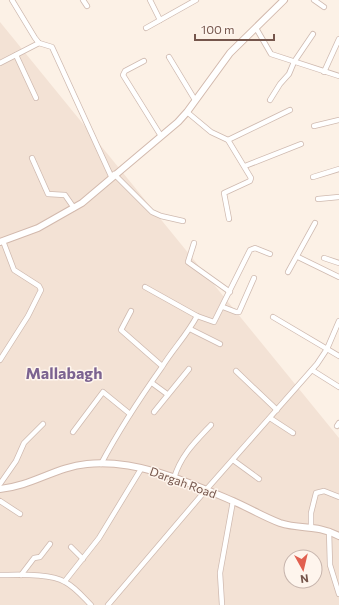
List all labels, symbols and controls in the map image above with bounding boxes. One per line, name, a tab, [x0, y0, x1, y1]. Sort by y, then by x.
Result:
scale bar	[195, 16, 274, 42]
text: 100 m	[201, 22, 235, 36]
district label: Mallabagh	[26, 363, 102, 382]
street label: Dargah Road	[148, 464, 219, 501]
north arrow	[283, 549, 323, 589]
text: N	[299, 572, 309, 586]

